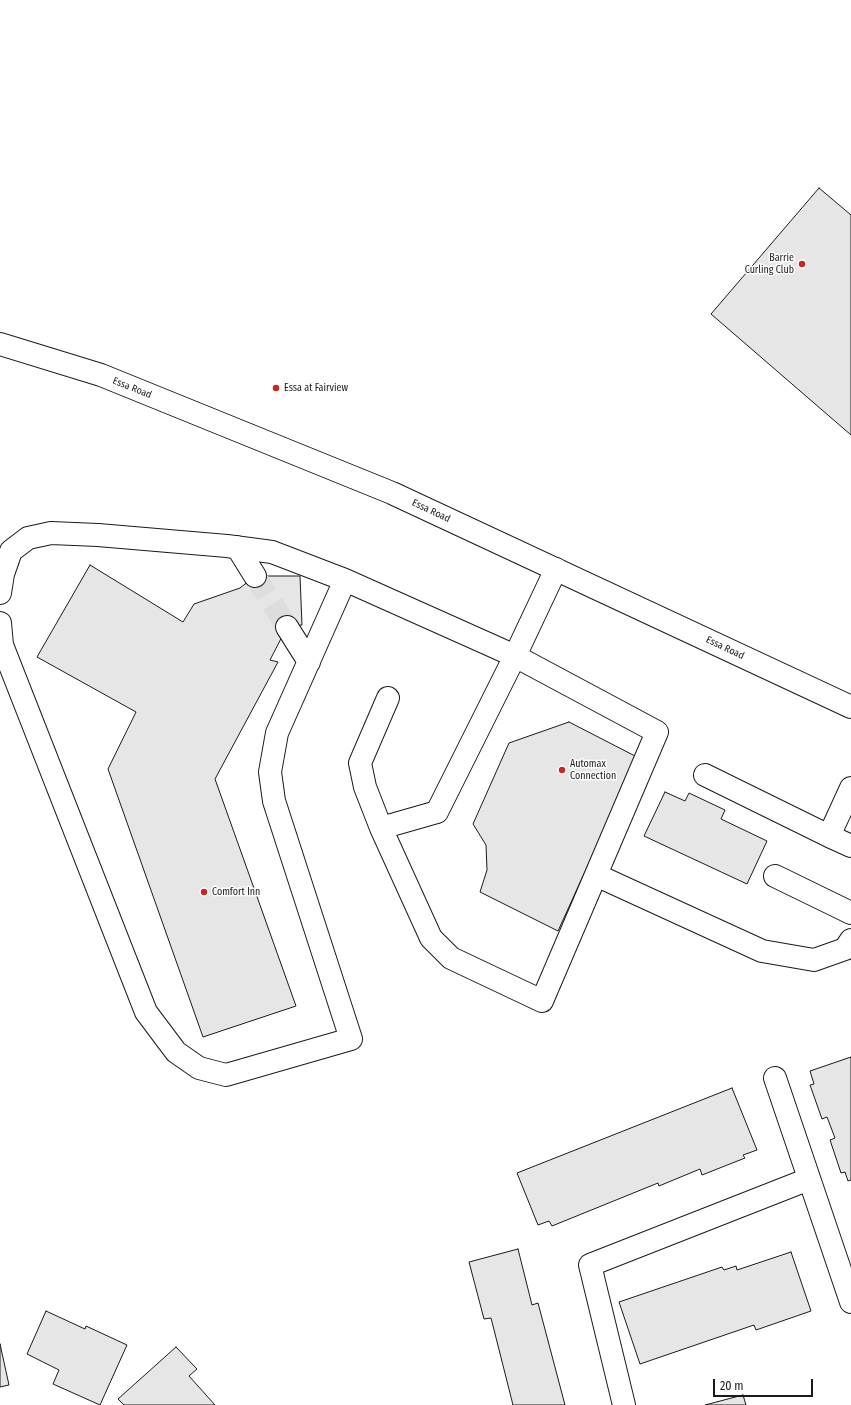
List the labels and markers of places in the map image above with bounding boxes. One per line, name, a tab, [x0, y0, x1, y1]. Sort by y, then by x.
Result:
place label: Barrie Curling Club	[745, 252, 794, 276]
marker: Barrie Curling Club	[797, 259, 807, 269]
place label: Essa at Fairview	[284, 382, 348, 394]
marker: Essa at Fairview	[271, 383, 281, 393]
place label: Automax Connection	[570, 758, 616, 782]
marker: Automax Connection	[557, 765, 567, 775]
place label: Comfort Inn	[212, 886, 260, 898]
marker: Comfort Inn	[199, 887, 209, 897]

